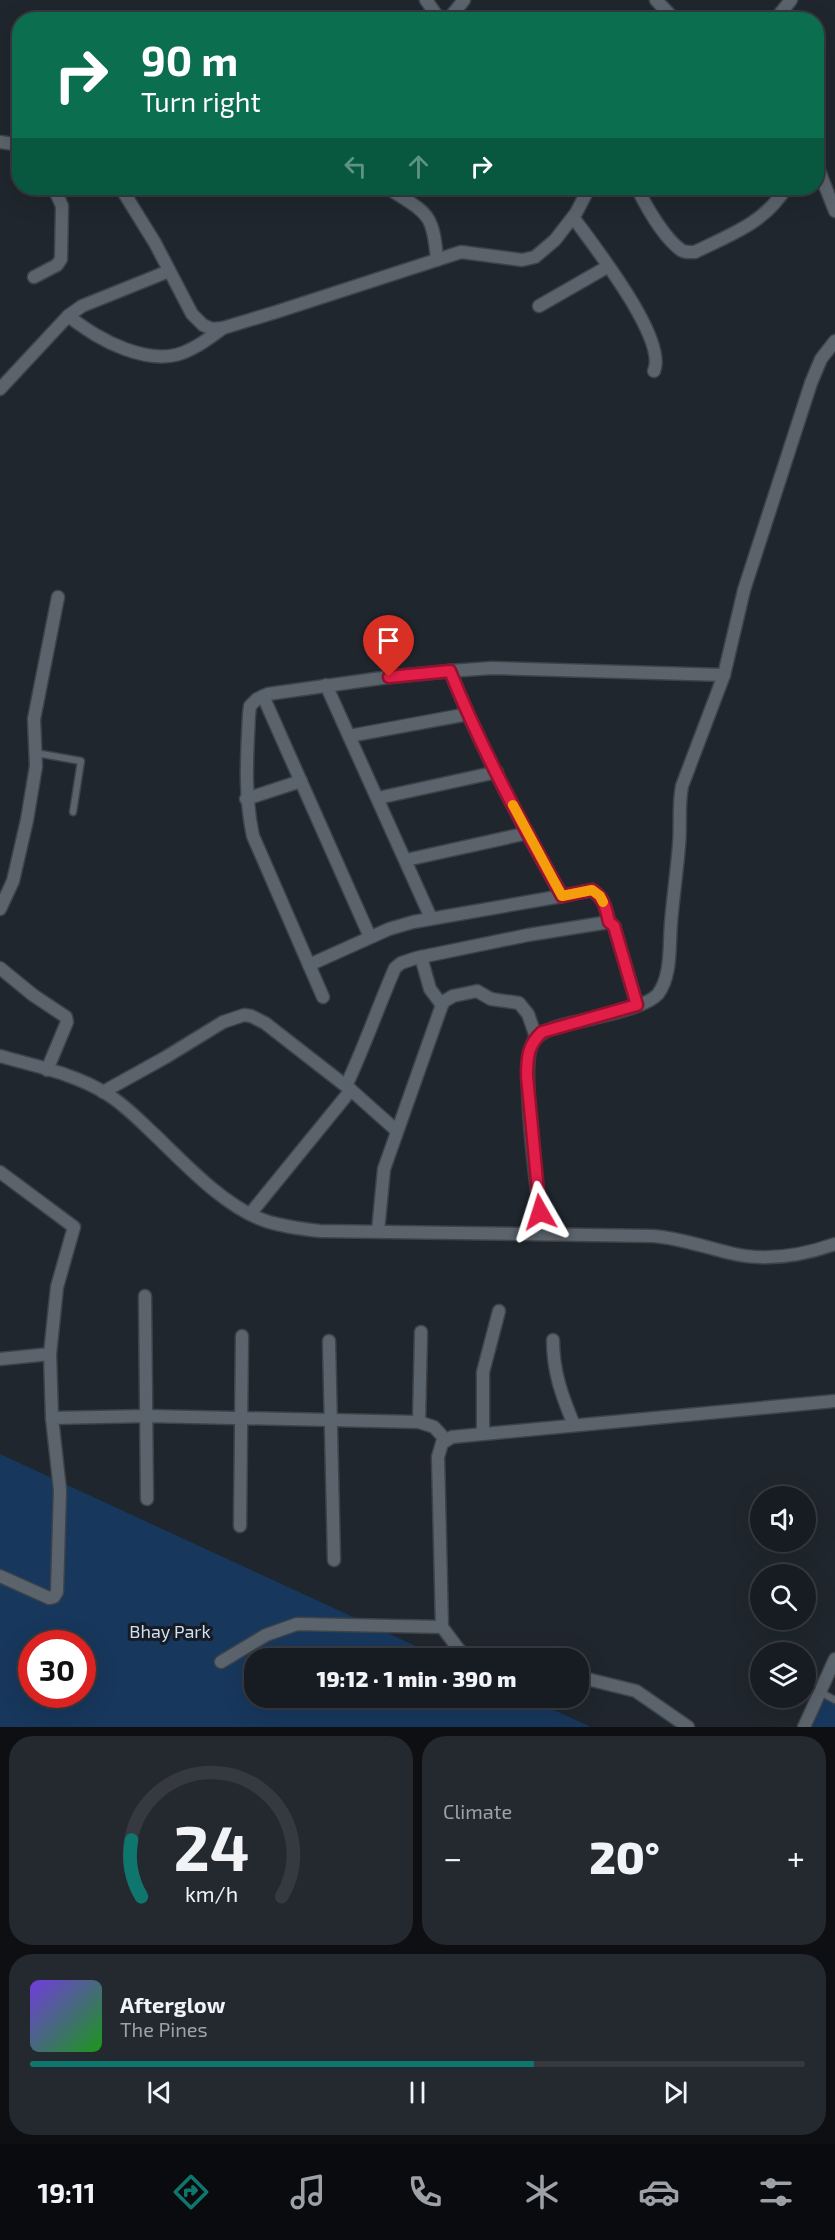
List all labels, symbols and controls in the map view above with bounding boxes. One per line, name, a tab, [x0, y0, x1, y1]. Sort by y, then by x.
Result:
text: 90 m	[141, 34, 238, 84]
icon: right	[42, 36, 120, 114]
text: Turn right	[141, 85, 261, 117]
icon: left	[339, 150, 372, 183]
icon: ahead	[402, 150, 435, 183]
icon: right	[465, 150, 498, 183]
pin	[363, 615, 414, 677]
icon: arrive	[372, 624, 405, 657]
position arrow	[508, 1180, 572, 1244]
map controls	[750, 1486, 816, 1708]
button: sound	[750, 1486, 816, 1552]
button: search	[750, 1564, 816, 1630]
park label: Bhay Park	[129, 1620, 211, 1642]
speed limit sign: 30	[18, 1630, 96, 1708]
button: layers	[750, 1642, 816, 1708]
text: 19:12 · 1 min · 390 m	[316, 1665, 517, 1691]
text: Climate	[443, 1799, 512, 1823]
text: 24	[173, 1809, 249, 1884]
text: 20°	[589, 1829, 660, 1883]
text: −	[443, 1837, 462, 1877]
text: +	[787, 1837, 805, 1877]
text: km/h	[184, 1882, 238, 1907]
text: Afterglow	[120, 1991, 225, 2017]
text: The Pines	[120, 2017, 208, 2041]
icon: previous	[143, 2076, 176, 2109]
icon: pause	[401, 2076, 434, 2109]
icon: next	[659, 2076, 692, 2109]
icon: directions	[170, 2171, 212, 2213]
icon: music	[287, 2171, 329, 2213]
icon: phone	[404, 2171, 446, 2213]
icon: climate	[521, 2171, 563, 2213]
icon: car	[638, 2171, 680, 2213]
icon: filters	[755, 2171, 797, 2213]
text: 19:11	[38, 2176, 95, 2208]

